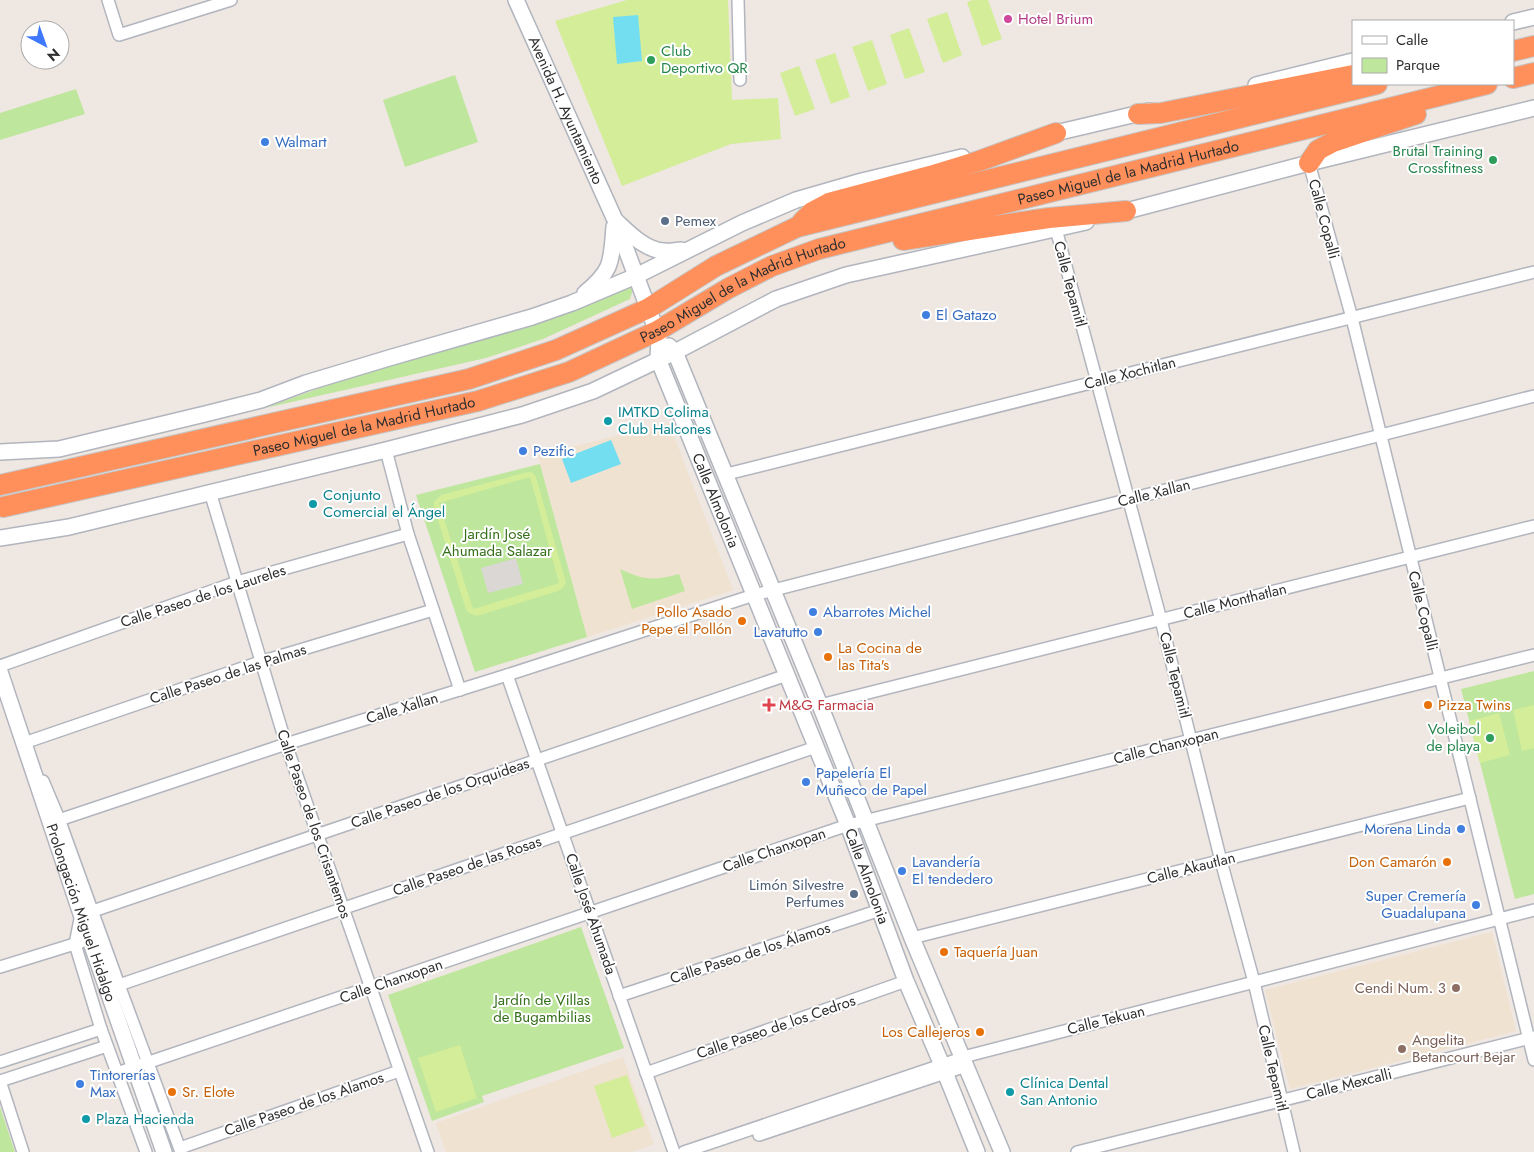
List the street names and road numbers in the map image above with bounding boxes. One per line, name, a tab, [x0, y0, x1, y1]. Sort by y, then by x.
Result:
street label: Avenida H. Ayuntamiento	[523, 33, 609, 188]
street label: Paseo Miguel de la Madrid Hurtado	[1015, 135, 1241, 211]
street label: Calle Copalli	[1303, 177, 1345, 261]
street label: Paseo Miguel de la Madrid Hurtado	[636, 232, 848, 349]
street label: Calle Tepamitl	[1048, 239, 1092, 329]
street label: Calle Xochitlan	[1082, 351, 1178, 395]
street label: Paseo Miguel de la Madrid Hurtado	[251, 391, 477, 462]
street label: Calle Almolonia	[686, 450, 745, 551]
street label: Calle Xallan	[1115, 473, 1193, 513]
street label: Calle Paseo de los Laureles	[117, 559, 289, 633]
street label: Calle Copalli	[1402, 569, 1444, 653]
street label: Calle Monthatlan	[1181, 578, 1289, 624]
street label: Calle Tepamitl	[1154, 630, 1196, 720]
street label: Calle Paseo de las Palmas	[147, 638, 309, 710]
street label: Calle Xallan	[363, 687, 441, 729]
street label: Calle Chanxopan	[1111, 722, 1221, 770]
street label: Calle Paseo de los Crisantemos	[271, 726, 357, 922]
street label: Calle Paseo de los Orquideas	[348, 752, 532, 834]
street label: Prolongación Miguel Hidalgo	[41, 821, 122, 1005]
street label: Calle Chanxopan	[719, 822, 829, 878]
street label: Calle Almolonia	[839, 825, 895, 927]
street label: Calle Paseo de las Rosas	[390, 830, 544, 902]
street label: Calle Akautlan	[1145, 846, 1237, 890]
street label: Calle José Ahumada	[560, 850, 622, 978]
street label: Calle Paseo de los Álamos	[667, 917, 833, 989]
street label: Calle Chanxopan	[336, 953, 446, 1009]
street label: Calle Paseo de los Cedros	[694, 989, 858, 1065]
street label: Calle Tekuan	[1065, 1000, 1147, 1040]
street label: Calle Tepamitl	[1252, 1023, 1294, 1113]
street label: Calle Mexcalli	[1304, 1063, 1394, 1105]
street label: Calle Paseo de los Alamos	[221, 1066, 387, 1142]

